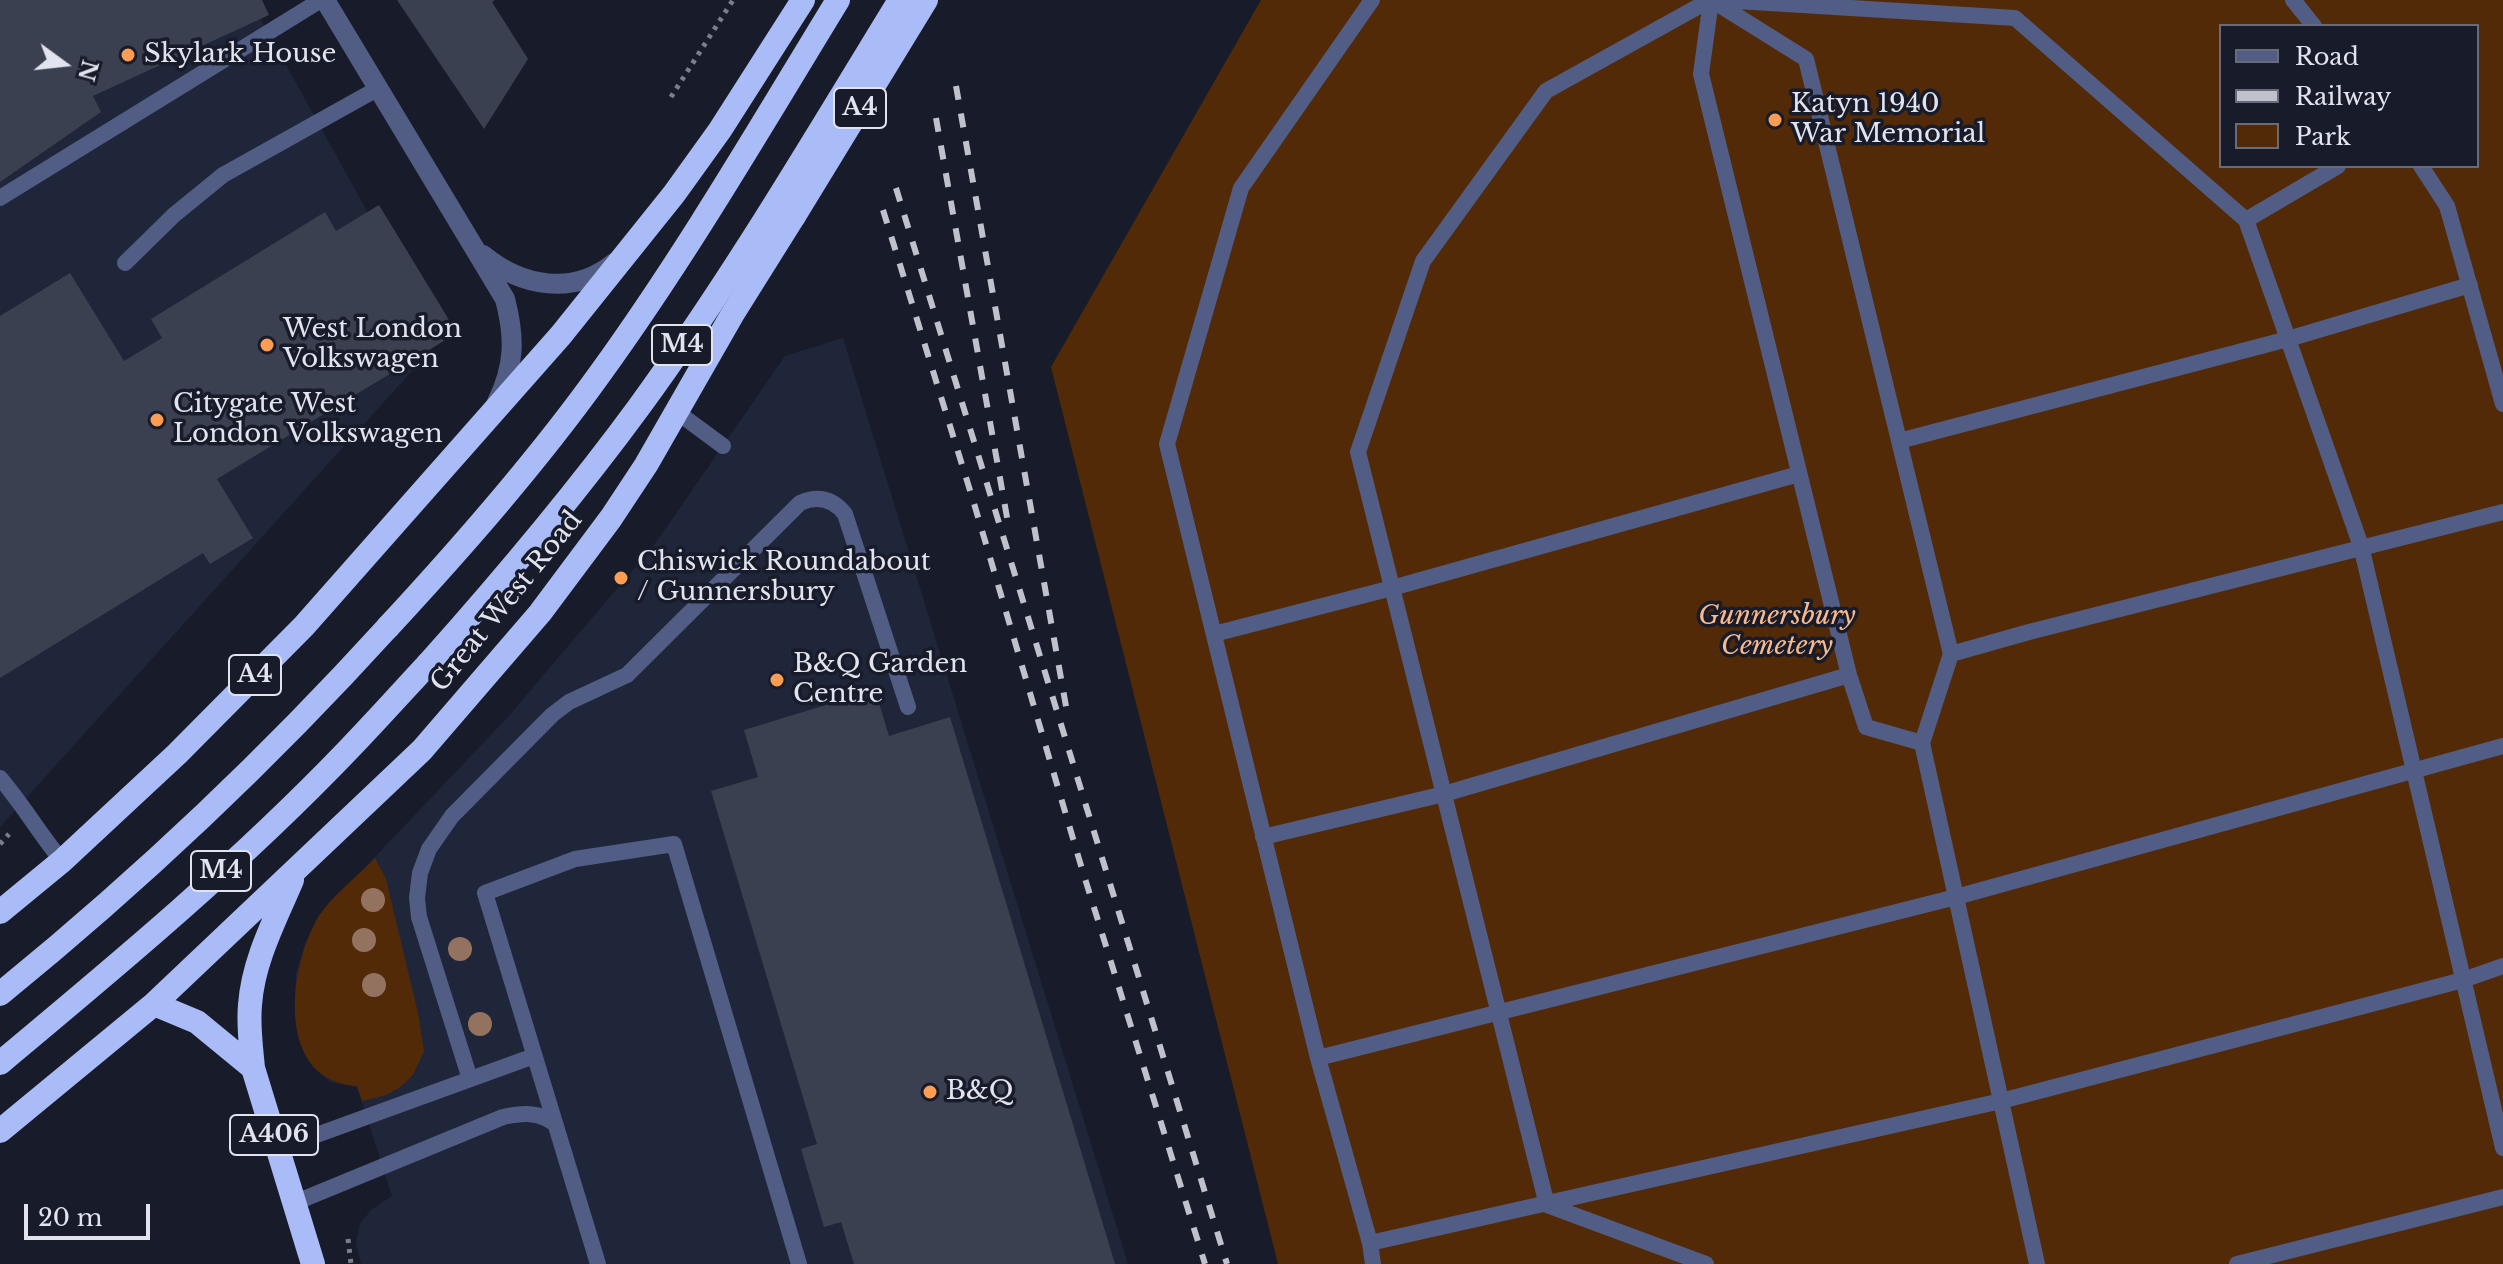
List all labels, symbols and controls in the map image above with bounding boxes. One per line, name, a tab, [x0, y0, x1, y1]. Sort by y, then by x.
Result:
north arrow	[24, 24, 104, 104]
legend	[2219, 24, 2479, 168]
place label: Skylark House	[144, 39, 336, 71]
text: Road	[2295, 42, 2359, 71]
marker: Skylark House	[119, 46, 137, 64]
text: N	[72, 57, 103, 84]
text: Railway	[2295, 82, 2391, 111]
road number: A4	[834, 88, 886, 128]
place label: Katyn 1940 War Memorial	[1791, 89, 1985, 150]
marker: Katyn 1940 War Memorial	[1766, 111, 1784, 129]
text: Park	[2295, 122, 2351, 151]
place label: West London Volkswagen	[283, 314, 462, 376]
road number: M4	[652, 325, 712, 365]
marker: West London Volkswagen	[258, 336, 276, 354]
place label: Citygate West London Volkswagen	[173, 389, 443, 450]
marker: Citygate West London Volkswagen	[148, 411, 166, 429]
street label: Great West Road	[425, 505, 589, 699]
place label: Chiswick Roundabout / Gunnersbury	[637, 547, 930, 608]
marker: Chiswick Roundabout / Gunnersbury	[612, 569, 630, 587]
park label: Gunnersbury Cemetery	[1698, 601, 1856, 662]
place label: B&Q Garden Centre	[793, 649, 967, 710]
road number: A4	[229, 655, 281, 695]
marker: B&Q Garden Centre	[768, 671, 786, 689]
road number: M4	[191, 851, 251, 891]
place label: B&Q	[946, 1076, 1013, 1108]
marker: B&Q	[921, 1083, 939, 1101]
road number: A406	[230, 1115, 318, 1155]
scale bar	[28, 1188, 154, 1238]
text: 20 m	[38, 1203, 103, 1232]

